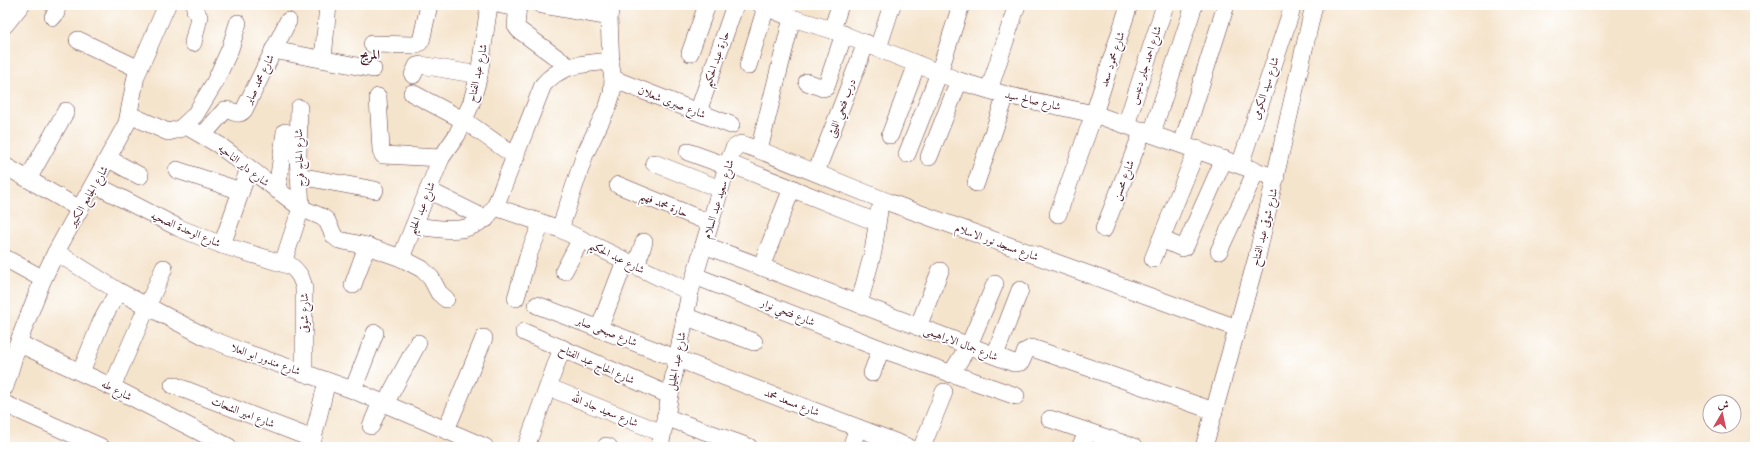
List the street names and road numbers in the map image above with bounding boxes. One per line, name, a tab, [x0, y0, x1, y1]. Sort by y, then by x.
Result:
street label: شارع احمد جابر دعبس	[1126, 24, 1167, 107]
street label: حارة عبد الحكيم	[700, 29, 736, 90]
street label: شارع محمود سعد	[1097, 30, 1130, 89]
street label: شارع عبد الفتاح	[464, 43, 494, 104]
street label: شارع محمد صابر	[241, 52, 280, 108]
street label: شارع سيد الكومى	[1248, 55, 1285, 122]
street label: درب فتحي الليثى	[823, 77, 862, 141]
street label: شارع صبرى شعلان	[635, 83, 708, 124]
street label: شارع صالح سيد	[1003, 87, 1062, 116]
street label: شارع الحاج فرج	[291, 128, 311, 187]
street label: شارع داير الناحيه	[214, 141, 272, 192]
street label: شارع سعيد عبد السلام	[699, 158, 740, 241]
street label: شارع محسن	[1109, 158, 1140, 203]
street label: شارع الجامع الكبير	[64, 163, 114, 231]
street label: شارع عبد الحليم	[404, 180, 442, 238]
street label: شارع شوقى عبد الفتاح	[1248, 187, 1284, 268]
street label: حارة محمد فهيم	[637, 188, 690, 224]
street label: شارع الوحدة الصحيه	[148, 208, 223, 253]
street label: شارع مسجد نور الاسلام	[952, 220, 1041, 266]
street label: شارع عبد الحكيم	[585, 238, 647, 280]
street label: شارع شوقى	[297, 293, 314, 333]
street label: شارع فتحي نوار	[757, 295, 817, 332]
street label: شارع صبحى صابر	[573, 313, 639, 352]
street label: شارع جمال الابراهيمى	[921, 322, 1000, 366]
street label: شارع عبد الجليل	[663, 331, 691, 392]
street label: شارع مندور ابو العلا	[228, 340, 303, 381]
street label: شارع الحاج عبد الفتاح	[555, 341, 637, 391]
street label: شارع طه	[98, 376, 135, 406]
street label: شارع مسعد محمد	[761, 385, 822, 422]
street label: شارع سعيد جاد الله	[568, 388, 641, 433]
street label: شارع امير الشحات	[208, 393, 277, 433]

